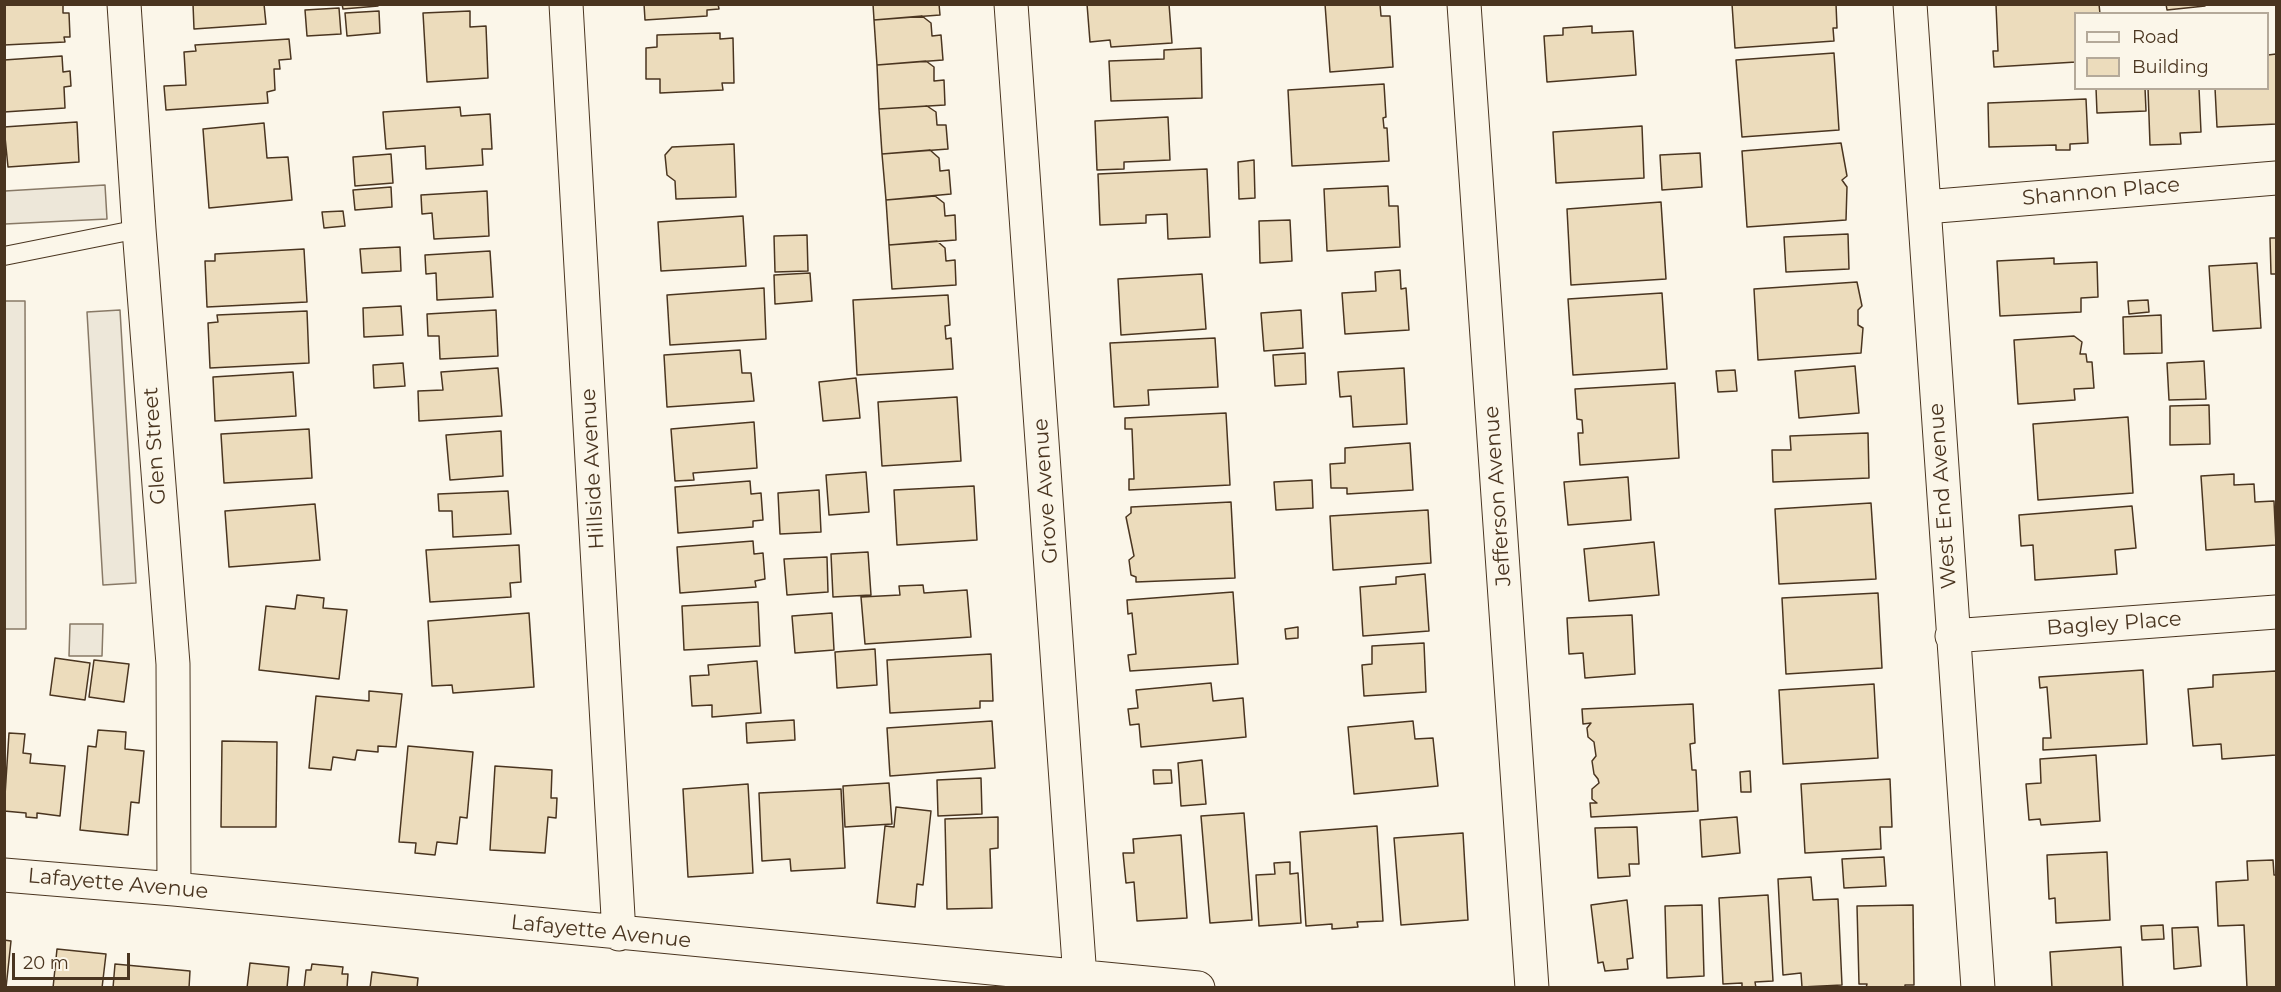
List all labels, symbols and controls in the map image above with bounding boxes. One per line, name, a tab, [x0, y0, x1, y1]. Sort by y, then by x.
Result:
legend	[2074, 12, 2269, 90]
text: Road	[2132, 26, 2179, 48]
text: Building	[2132, 56, 2209, 78]
street label: Shannon Place	[2021, 173, 2181, 211]
street label: Glen Street	[138, 386, 172, 506]
street label: Hillside Avenue	[576, 388, 610, 550]
street label: West End Avenue	[1924, 402, 1962, 590]
street label: Jefferson Avenue	[1479, 405, 1517, 587]
street label: Grove Avenue	[1028, 417, 1064, 565]
street label: Bagley Place	[2046, 607, 2182, 641]
street label: Lafayette Avenue	[27, 864, 209, 904]
street label: Lafayette Avenue	[510, 910, 692, 954]
scale bar	[15, 941, 134, 979]
text: 20 m	[23, 952, 69, 974]

